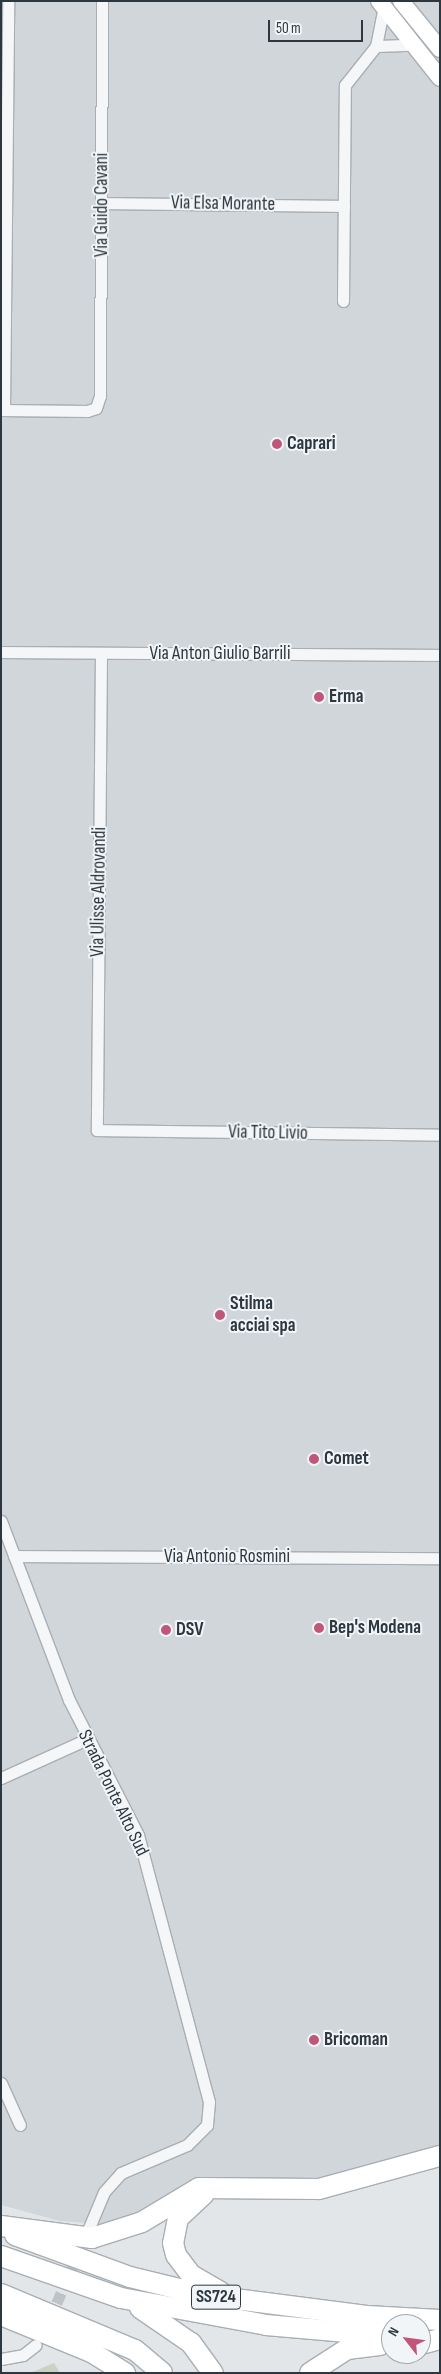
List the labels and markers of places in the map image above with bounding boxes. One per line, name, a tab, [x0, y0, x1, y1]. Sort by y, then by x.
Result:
place label: Caprari	[287, 433, 336, 455]
marker: Caprari	[271, 438, 283, 450]
place label: Erma	[329, 686, 363, 708]
marker: Erma	[313, 691, 325, 703]
place label: Stilma acciai spa	[230, 1293, 295, 1337]
marker: Stilma acciai spa	[214, 1309, 226, 1321]
place label: Comet	[324, 1448, 369, 1470]
marker: Comet	[308, 1453, 320, 1465]
place label: Bep's Modena	[329, 1617, 421, 1639]
place label: DSV	[176, 1619, 204, 1641]
marker: Bep's Modena	[313, 1622, 325, 1634]
marker: DSV	[160, 1624, 172, 1636]
place label: Bricoman	[324, 2029, 388, 2051]
marker: Bricoman	[308, 2034, 320, 2046]

